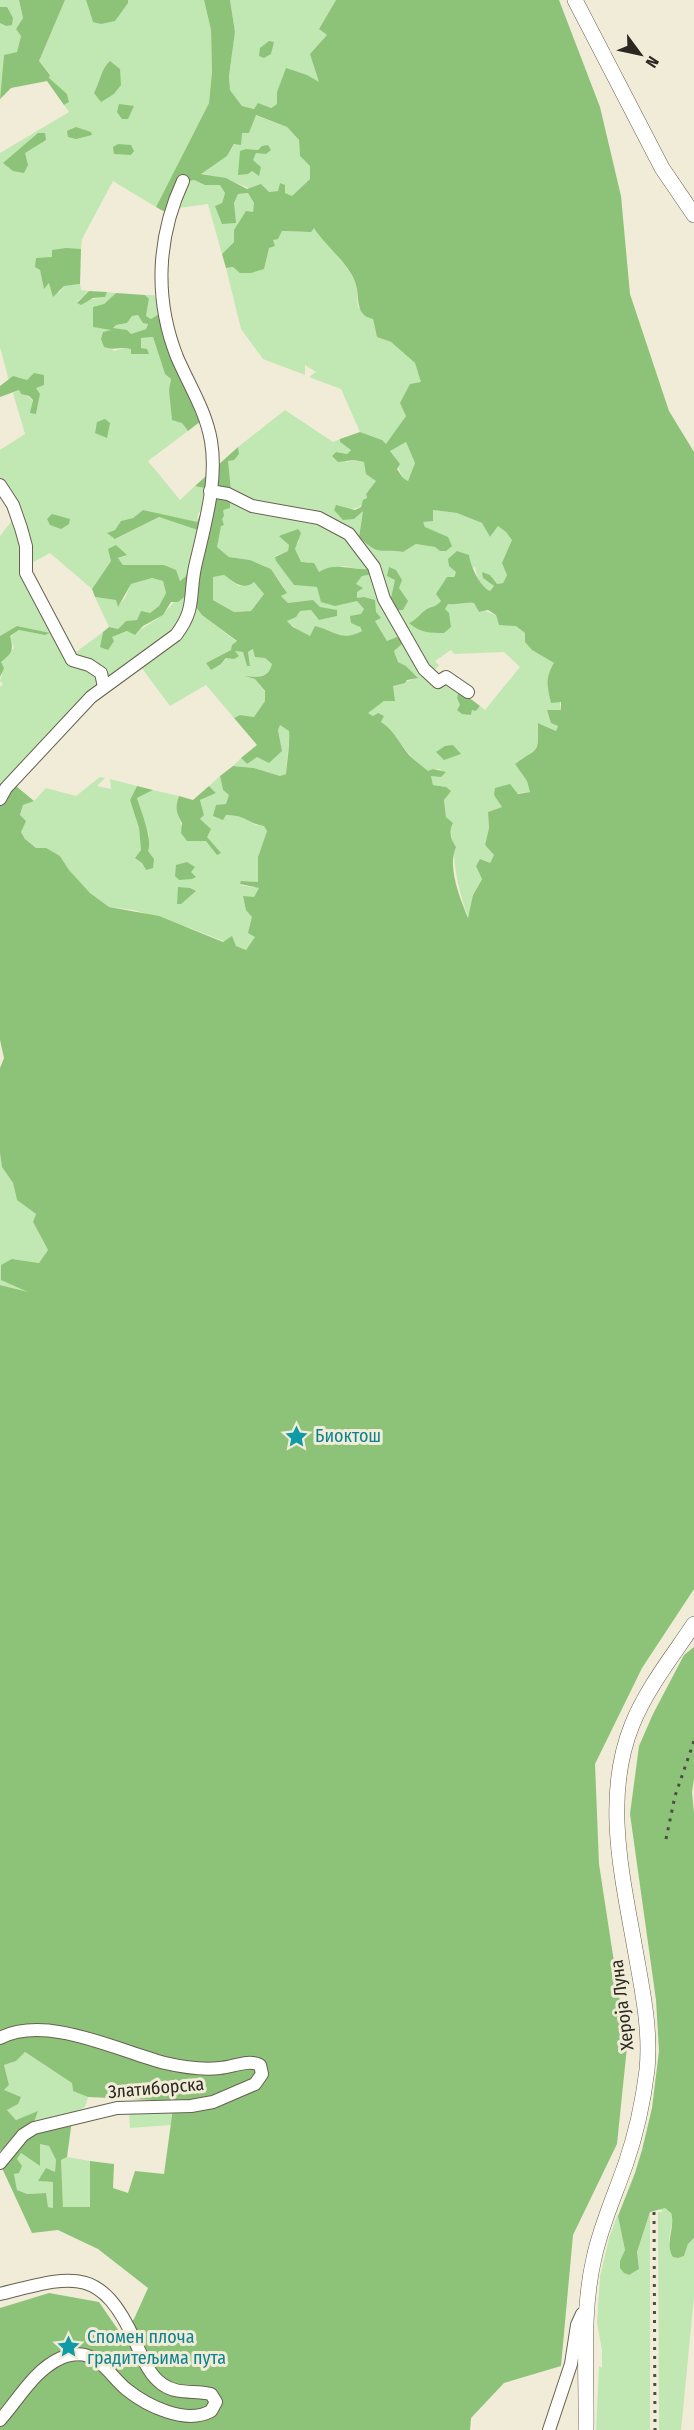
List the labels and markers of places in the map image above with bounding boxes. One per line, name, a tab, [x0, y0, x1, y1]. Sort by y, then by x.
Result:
place icon: Биоктош	[284, 1423, 310, 1449]
place label: Биоктош	[315, 1425, 381, 1447]
place label: Спомен плоча градитељима пута	[87, 2326, 226, 2369]
place icon: Спомен плоча градитељима пута	[56, 2334, 82, 2360]

